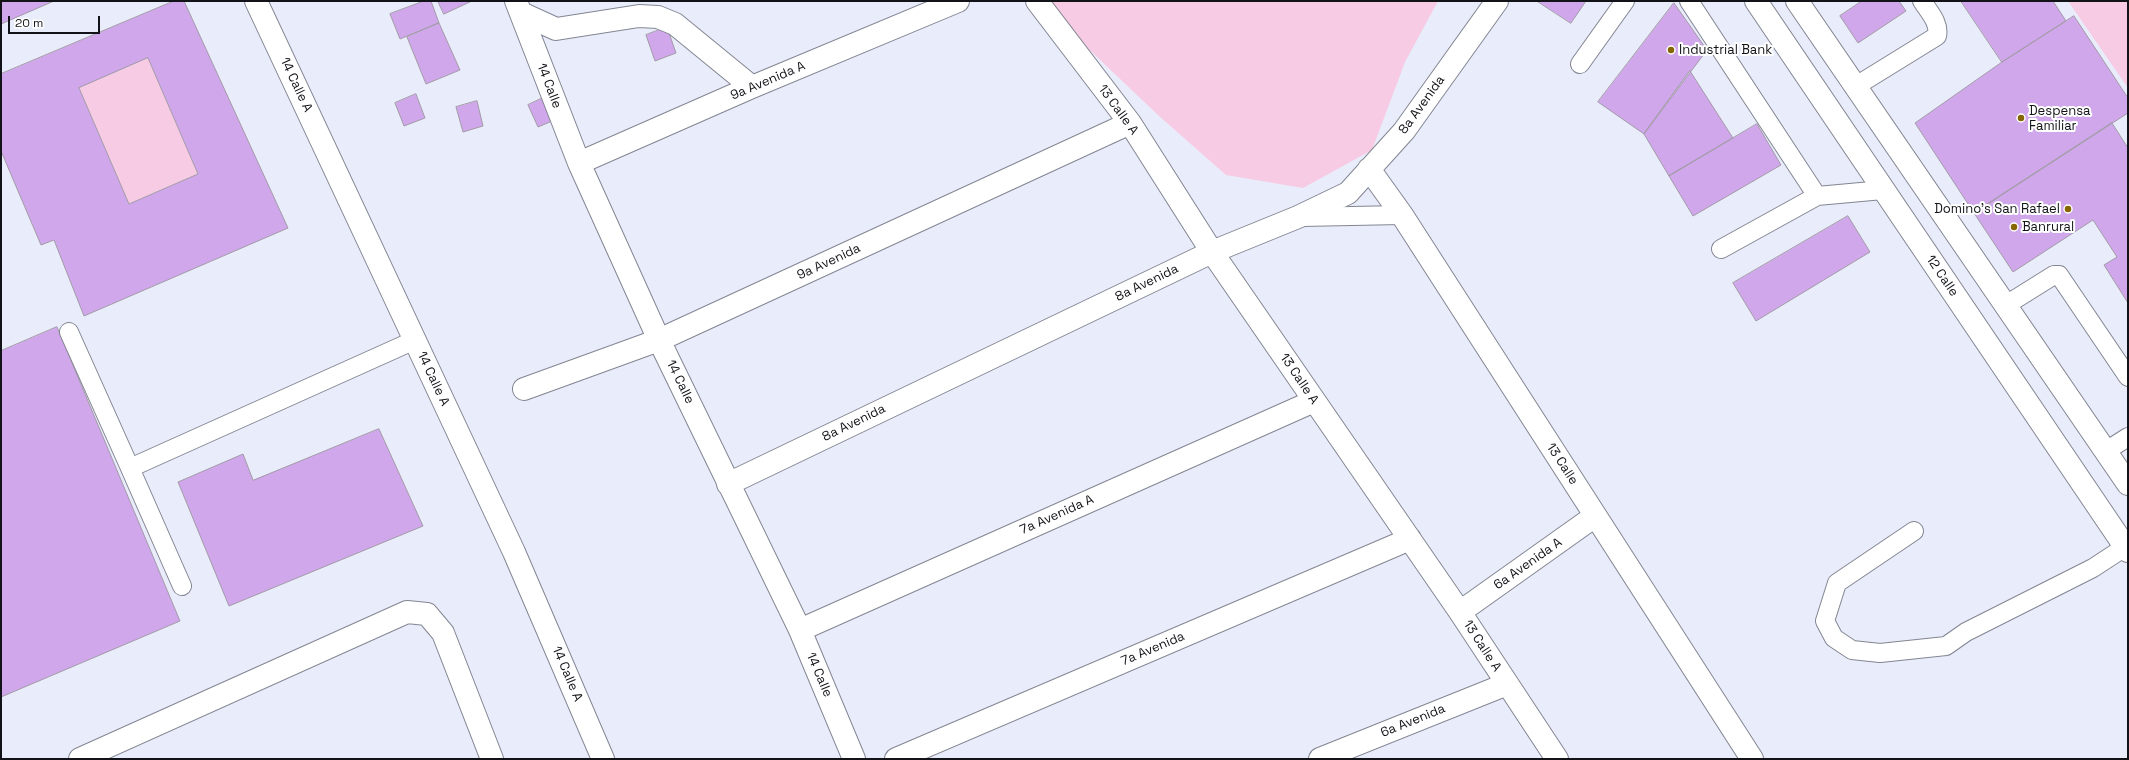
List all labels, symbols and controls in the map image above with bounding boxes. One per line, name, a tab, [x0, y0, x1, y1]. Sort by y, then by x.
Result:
scale bar	[10, 8, 102, 34]
text: 20 m	[15, 15, 43, 31]
place label: Industrial Bank	[1679, 42, 1772, 58]
marker: Industrial Bank	[1666, 45, 1676, 55]
street label: 14 Calle A	[277, 55, 315, 115]
street label: 9a Avenida A	[728, 58, 808, 104]
street label: 14 Calle	[533, 61, 565, 111]
street label: 8a Avenida	[1396, 73, 1448, 137]
street label: 13 Calle A	[1095, 82, 1141, 138]
place label: Despensa Familiar	[2029, 103, 2090, 134]
marker: Despensa Familiar	[2016, 113, 2026, 123]
place label: Domino's San Rafael	[1934, 201, 2060, 217]
marker: Domino's San Rafael	[2063, 204, 2073, 214]
place label: Banrural	[2022, 219, 2074, 235]
marker: Banrural	[2009, 222, 2019, 232]
street label: 9a Avenida	[795, 241, 863, 283]
street label: 12 Calle	[1923, 252, 1961, 300]
street label: 8a Avenida	[1113, 261, 1181, 305]
street label: 14 Calle A	[414, 349, 452, 409]
street label: 13 Calle A	[1276, 351, 1322, 407]
street label: 14 Calle	[663, 358, 697, 406]
street label: 8a Avenida	[820, 401, 888, 445]
street label: 13 Calle	[1543, 440, 1581, 488]
street label: 7a Avenida A	[1018, 492, 1096, 538]
street label: 6a Avenida A	[1491, 535, 1565, 593]
street label: 13 Calle A	[1460, 617, 1504, 675]
street label: 7a Avenida	[1119, 629, 1187, 669]
street label: 14 Calle A	[548, 644, 586, 704]
street label: 14 Calle	[803, 650, 835, 700]
street label: 6a Avenida	[1378, 701, 1448, 741]

